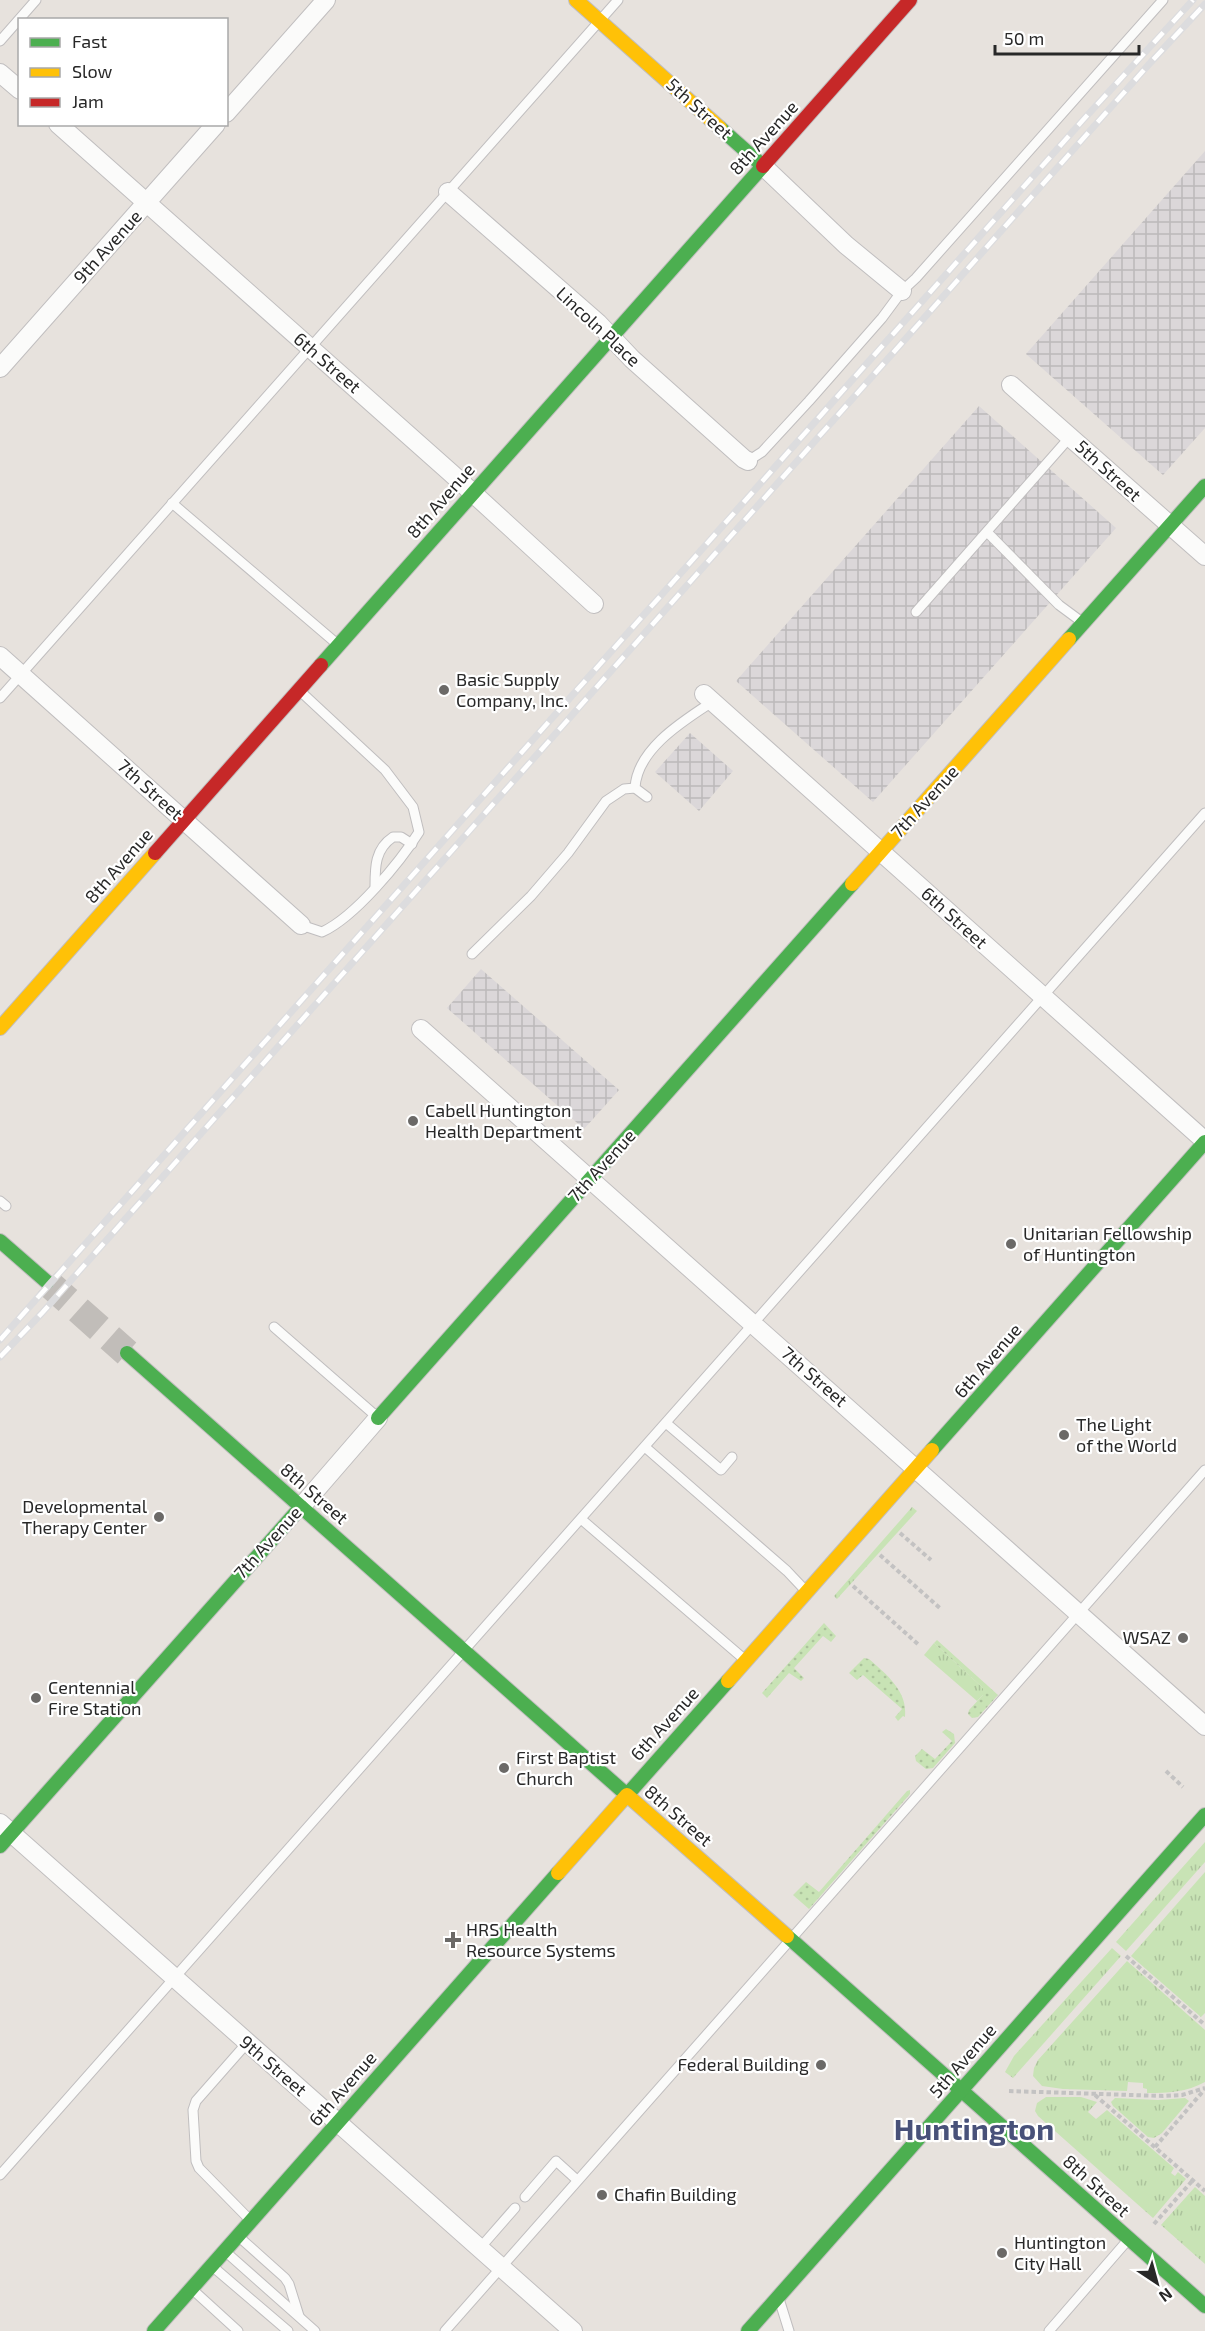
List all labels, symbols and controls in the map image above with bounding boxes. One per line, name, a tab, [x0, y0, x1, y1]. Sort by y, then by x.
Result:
legend	[18, 18, 228, 126]
scale bar	[995, 18, 1139, 56]
text: 50 m	[1004, 27, 1044, 49]
text: Fast	[72, 30, 107, 52]
text: Slow	[72, 60, 113, 82]
street label: 5th Street	[662, 73, 737, 144]
text: Jam	[72, 90, 104, 112]
street label: 8th Avenue	[724, 96, 802, 179]
street label: 9th Avenue	[68, 205, 146, 288]
street label: Lincoln Place	[552, 282, 645, 371]
street label: 6th Street	[290, 327, 366, 397]
street label: 5th Street	[1071, 435, 1146, 506]
street label: 8th Avenue	[402, 458, 479, 542]
place label: Basic Supply Company, Inc.	[456, 668, 568, 711]
marker: Basic Supply Company, Inc.	[437, 683, 451, 697]
street label: 7th Street	[113, 754, 188, 824]
street label: 7th Avenue	[886, 760, 963, 842]
street label: 8th Avenue	[80, 823, 157, 907]
street label: 6th Street	[917, 882, 992, 953]
place label: Cabell Huntington Health Department	[425, 1099, 582, 1142]
marker: Cabell Huntington Health Department	[406, 1114, 420, 1128]
street label: 7th Avenue	[563, 1124, 640, 1206]
place label: Unitarian Fellowship of Huntington	[1023, 1222, 1192, 1265]
marker: Unitarian Fellowship of Huntington	[1004, 1237, 1018, 1251]
street label: 6th Avenue	[949, 1319, 1026, 1402]
street label: 7th Street	[777, 1342, 852, 1411]
place label: The Light of the World	[1076, 1413, 1177, 1456]
marker: The Light of the World	[1057, 1428, 1071, 1442]
street label: 8th Street	[276, 1458, 353, 1529]
place label: Developmental Therapy Center	[22, 1495, 148, 1538]
street label: 7th Avenue	[229, 1501, 306, 1583]
marker: Developmental Therapy Center	[152, 1510, 166, 1524]
place label: WSAZ	[1122, 1626, 1171, 1648]
marker: WSAZ	[1176, 1631, 1190, 1645]
place label: Centennial Fire Station	[48, 1676, 142, 1719]
street label: 6th Avenue	[625, 1682, 703, 1765]
marker: Centennial Fire Station	[29, 1691, 43, 1705]
place label: First Baptist Church	[516, 1746, 616, 1789]
marker: First Baptist Church	[497, 1761, 511, 1775]
street label: 8th Street	[640, 1780, 717, 1851]
place label: HRS Health Resource Systems	[466, 1918, 616, 1961]
marker: HRS Health Resource Systems	[444, 1931, 462, 1949]
street label: 5th Avenue	[924, 2019, 1000, 2102]
street label: 9th Street	[236, 2030, 312, 2100]
street label: 6th Avenue	[304, 2047, 381, 2130]
place label: Federal Building	[677, 2053, 809, 2075]
marker: Federal Building	[814, 2058, 828, 2072]
district label: Huntington	[894, 2110, 1054, 2146]
street label: 8th Street	[1059, 2150, 1135, 2221]
place label: Chafin Building	[614, 2183, 737, 2205]
marker: Chafin Building	[595, 2188, 609, 2202]
place label: Huntington City Hall	[1014, 2231, 1106, 2274]
marker: Huntington City Hall	[995, 2246, 1009, 2260]
north arrow	[1127, 2253, 1187, 2313]
text: N	[1156, 2284, 1176, 2307]

